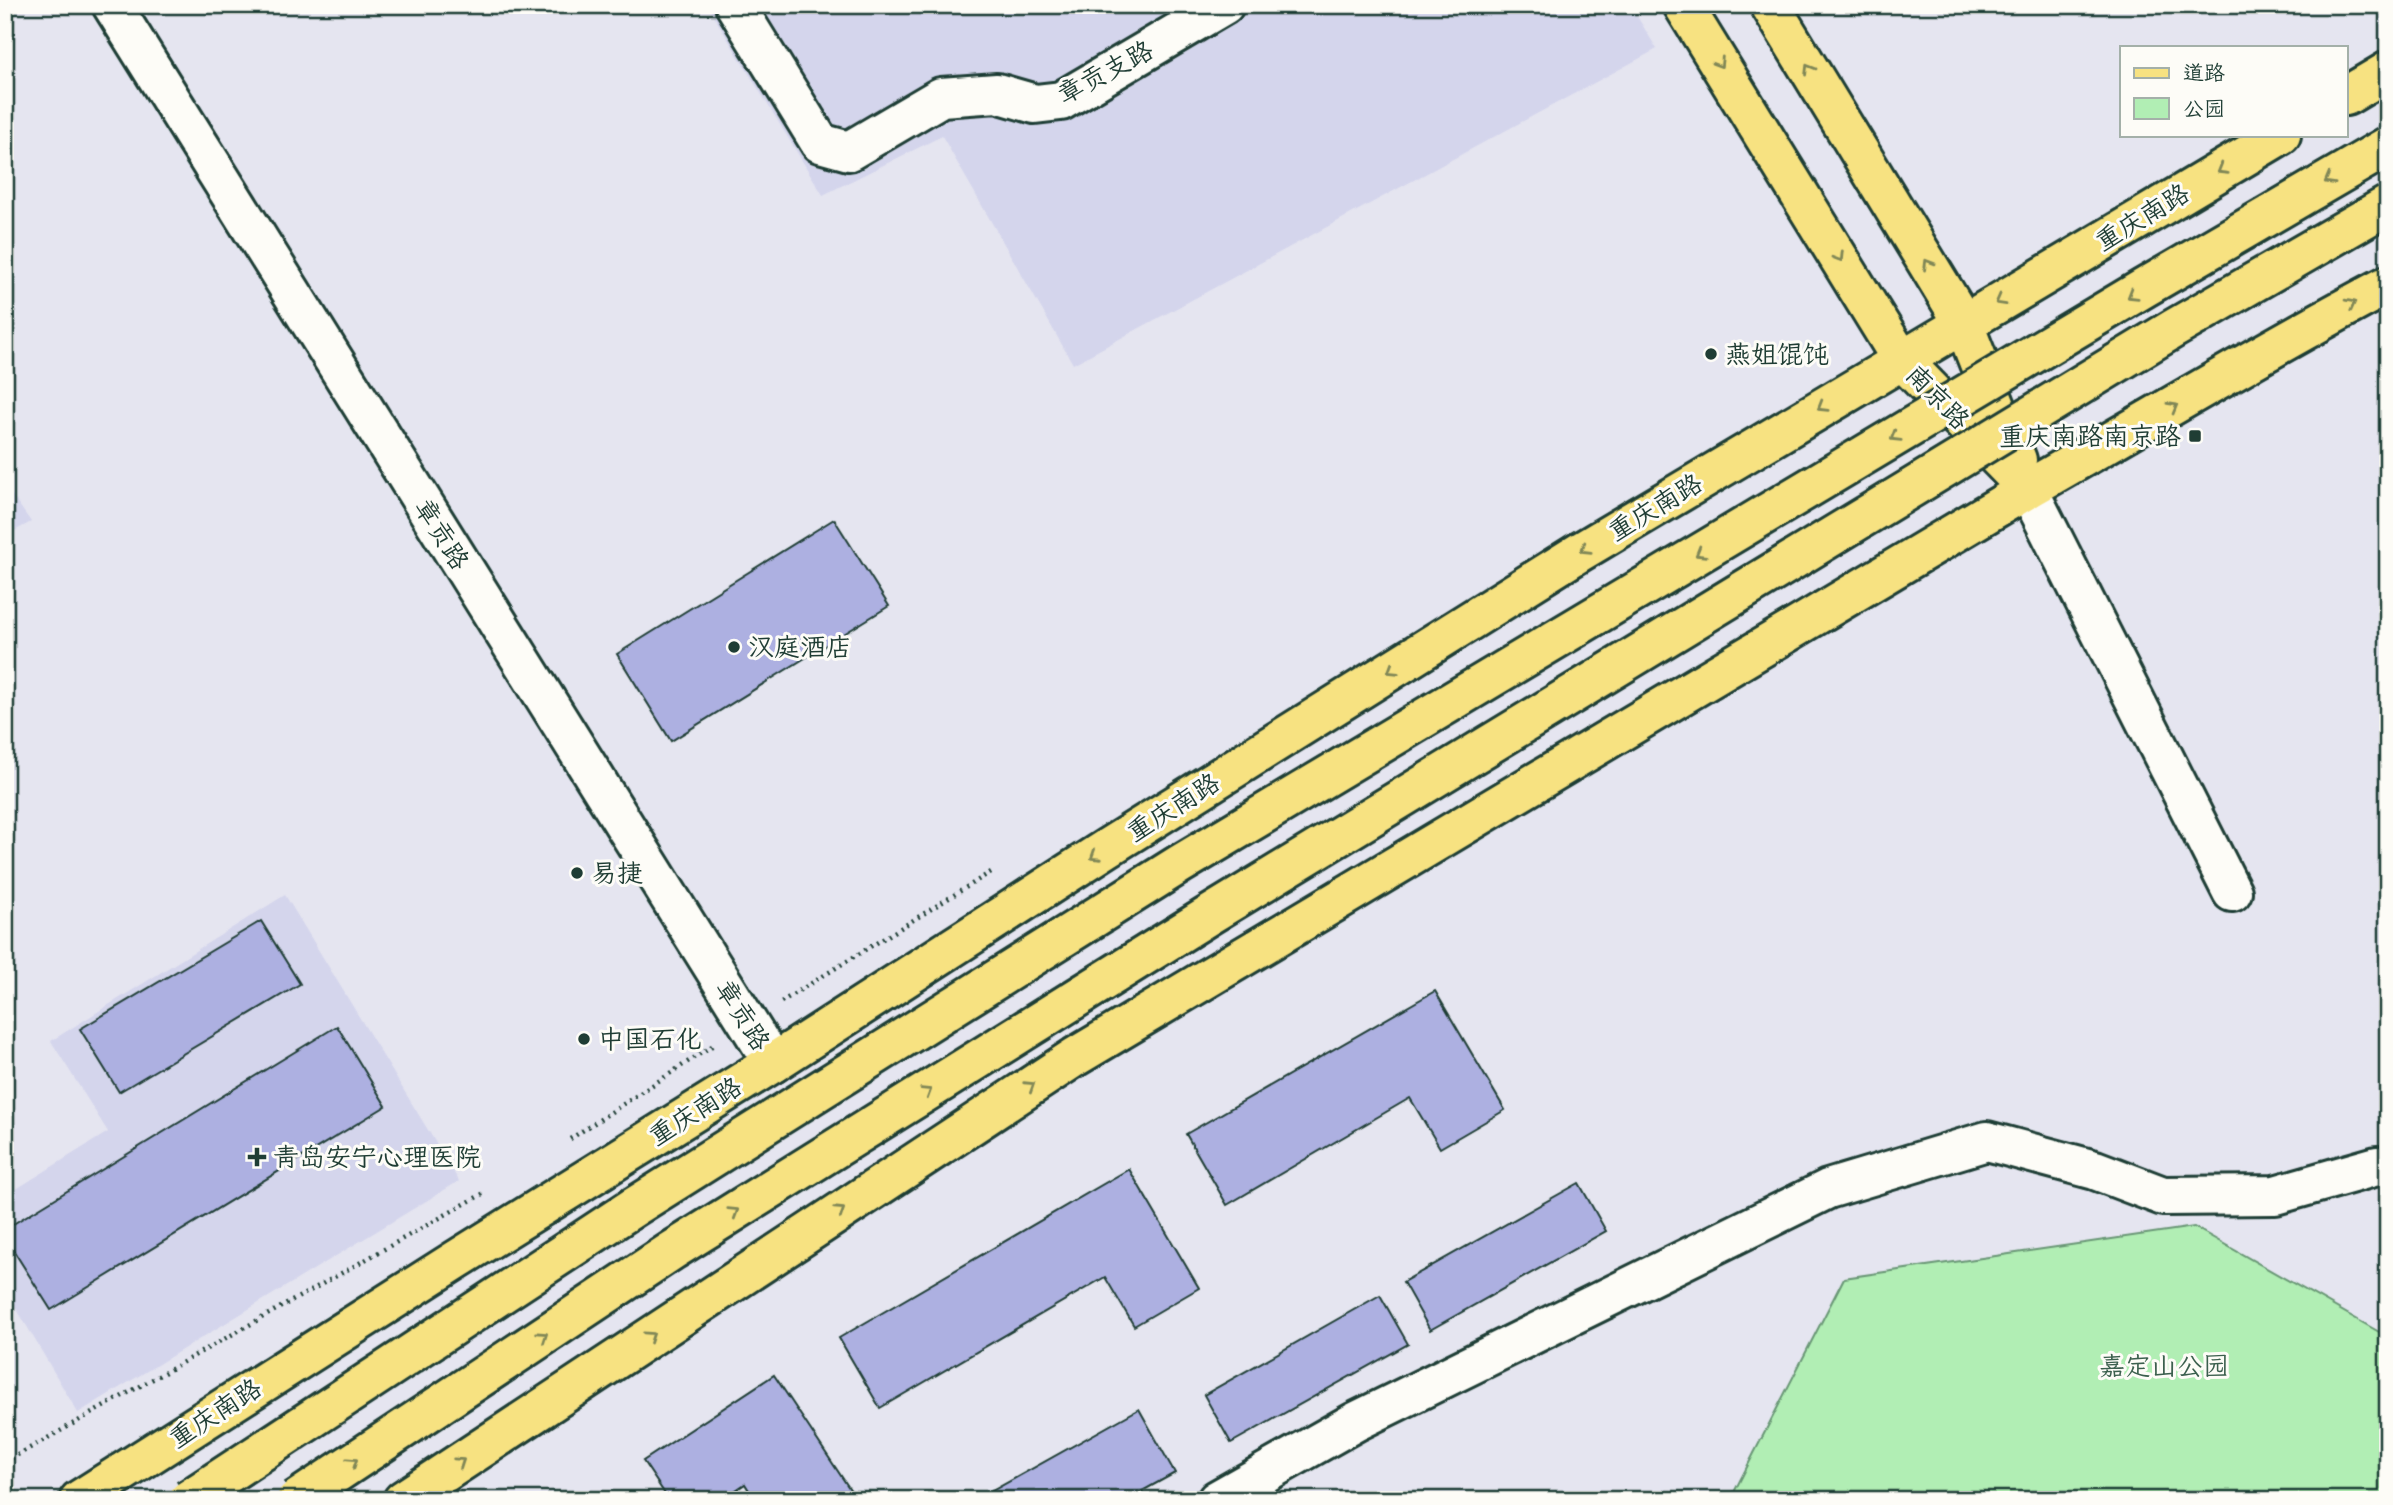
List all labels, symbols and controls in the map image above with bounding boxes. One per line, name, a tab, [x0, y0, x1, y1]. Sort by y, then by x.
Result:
street label: 章贡支路	[1052, 34, 1161, 116]
legend	[2120, 46, 2348, 136]
one-way arrow	[1711, 56, 1724, 69]
text: 道路	[2183, 61, 2225, 91]
one-way arrow	[1805, 64, 1818, 77]
text: 公园	[2183, 97, 2225, 127]
one-way arrow	[2217, 161, 2230, 174]
one-way arrow	[2323, 172, 2336, 185]
street label: 重庆南路	[2090, 177, 2198, 263]
one-way arrow	[1831, 249, 1844, 262]
one-way arrow	[1923, 258, 1936, 271]
one-way arrow	[2127, 286, 2140, 299]
one-way arrow	[1994, 293, 2007, 306]
one-way arrow	[2344, 299, 2356, 312]
place label: 燕姐馄饨	[1725, 339, 1829, 376]
marker: 燕姐馄饨	[1703, 346, 1719, 362]
street label: 南京路	[1895, 359, 1976, 440]
one-way arrow	[1816, 399, 1829, 412]
one-way arrow	[2166, 402, 2178, 415]
place label: 重庆南路南京路	[1999, 421, 2181, 458]
one-way arrow	[1889, 428, 1902, 441]
marker: 重庆南路南京路	[2187, 428, 2203, 444]
street label: 重庆南路	[1603, 467, 1711, 553]
street label: 章贡路	[403, 493, 475, 579]
one-way arrow	[1579, 541, 1592, 554]
one-way arrow	[1694, 545, 1707, 558]
place label: 汉庭酒店	[748, 632, 852, 669]
marker: 汉庭酒店	[726, 639, 742, 655]
one-way arrow	[1386, 661, 1399, 674]
street label: 重庆南路	[1121, 767, 1229, 853]
one-way arrow	[1090, 847, 1103, 860]
place label: 易捷	[591, 858, 643, 895]
marker: 易捷	[569, 865, 585, 881]
street label: 章贡路	[704, 974, 776, 1060]
place label: 中国石化	[598, 1024, 702, 1061]
marker: 中国石化	[576, 1031, 592, 1047]
street label: 重庆南路	[643, 1071, 751, 1157]
one-way arrow	[1022, 1082, 1035, 1095]
one-way arrow	[919, 1087, 932, 1100]
place label: 青岛安宁心理医院	[273, 1142, 481, 1179]
marker: 青岛安宁心理医院	[247, 1147, 267, 1167]
one-way arrow	[832, 1206, 845, 1219]
one-way arrow	[726, 1208, 739, 1221]
one-way arrow	[642, 1331, 655, 1344]
one-way arrow	[535, 1332, 548, 1345]
park label: 嘉定山公园	[2099, 1351, 2229, 1388]
street label: 重庆南路	[163, 1372, 271, 1460]
one-way arrow	[346, 1457, 359, 1470]
one-way arrow	[452, 1458, 465, 1470]

